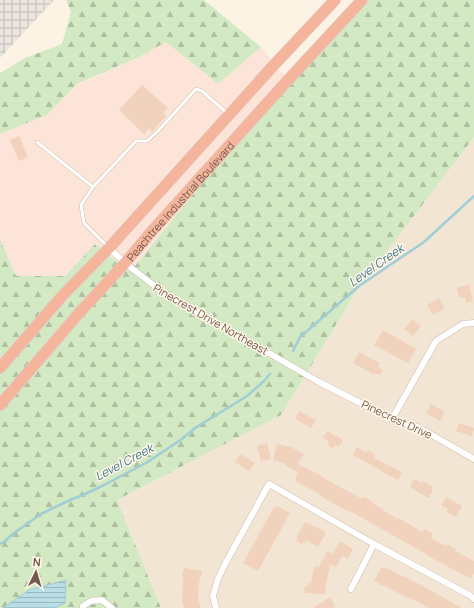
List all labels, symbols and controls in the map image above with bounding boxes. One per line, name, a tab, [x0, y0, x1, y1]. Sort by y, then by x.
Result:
street label: Peachtree Industrial Boulevard	[123, 138, 237, 264]
water label: Level Creek	[345, 239, 409, 290]
street label: Pinecrest Drive Northeast	[151, 280, 271, 358]
street label: Pinecrest Drive	[359, 396, 435, 442]
water label: Level Creek	[92, 439, 158, 484]
north arrow	[16, 552, 56, 592]
text: N	[32, 554, 42, 569]

